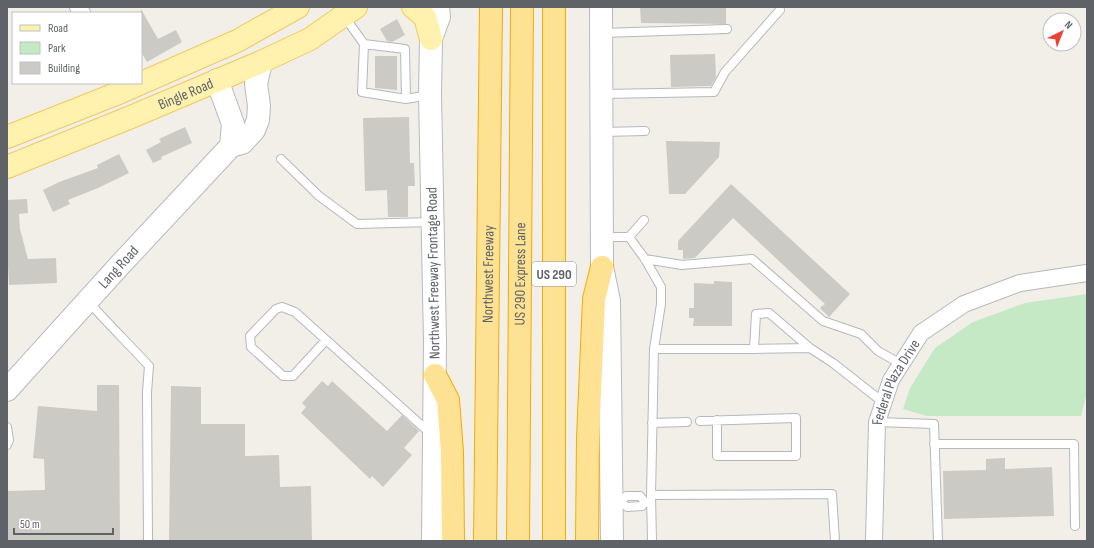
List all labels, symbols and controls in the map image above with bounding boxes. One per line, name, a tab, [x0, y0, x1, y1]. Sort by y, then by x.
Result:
legend	[12, 12, 142, 84]
north arrow	[1042, 12, 1082, 52]
text: N	[1062, 18, 1075, 32]
text: Road	[48, 21, 68, 36]
text: Park	[48, 41, 66, 56]
text: Building	[48, 61, 80, 76]
street label: Bingle Road	[155, 74, 216, 114]
street label: Northwest Freeway Frontage Road	[423, 187, 444, 359]
street label: US 290 Express Lane	[511, 222, 530, 326]
street label: Northwest Freeway	[478, 225, 499, 323]
street label: Lang Road	[94, 242, 143, 293]
road number: US 290	[532, 262, 576, 286]
street label: Federal Plaza Drive	[868, 336, 924, 425]
scale bar	[14, 510, 113, 536]
text: 50 m	[20, 517, 40, 532]

